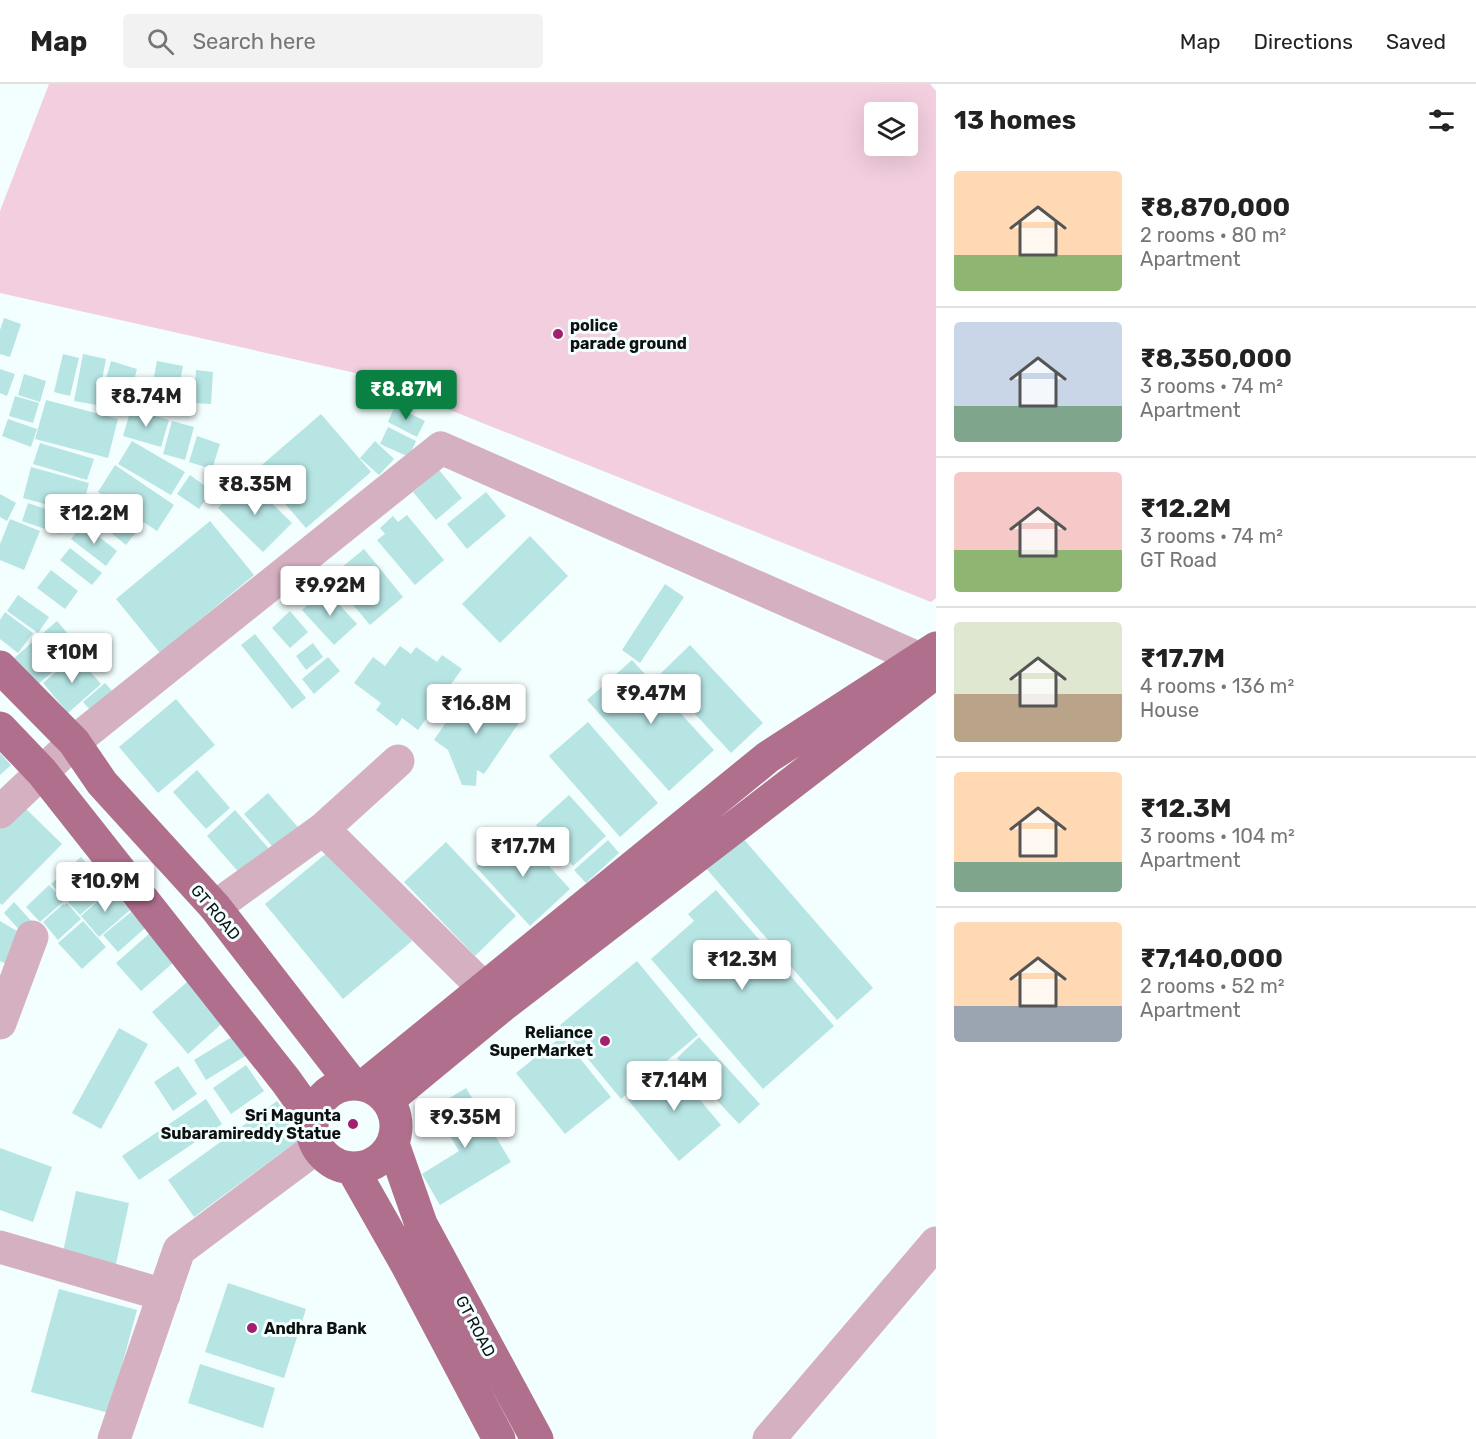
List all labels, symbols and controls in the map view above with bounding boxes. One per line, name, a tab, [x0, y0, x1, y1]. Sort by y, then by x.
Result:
search box	[123, 14, 543, 68]
text: Map	[30, 25, 87, 58]
icon: search	[144, 25, 177, 58]
text: Search here	[192, 28, 316, 55]
text: Map	[1180, 29, 1221, 54]
text: Directions	[1254, 29, 1353, 54]
text: Saved	[1386, 29, 1446, 54]
map controls	[864, 102, 918, 156]
button: layers	[864, 102, 918, 156]
icon: filters	[1425, 104, 1458, 137]
text: 13 homes	[954, 105, 1076, 136]
text: ₹8,870,000	[1140, 192, 1290, 223]
icon: home	[1002, 195, 1074, 267]
text: 2 rooms · 80 m²	[1140, 223, 1286, 247]
text: Apartment	[1140, 247, 1241, 271]
place label: police parade ground	[570, 316, 687, 353]
marker: police parade ground	[551, 327, 565, 341]
text: ₹8,350,000	[1140, 343, 1292, 374]
icon: home	[1002, 346, 1074, 418]
pin: ₹8.87M	[357, 370, 455, 421]
text: 3 rooms · 74 m²	[1140, 374, 1283, 398]
pin: ₹8.74M	[97, 377, 195, 428]
text: ₹8.87M	[370, 377, 442, 401]
text: ₹8.74M	[110, 384, 182, 408]
text: Apartment	[1140, 398, 1241, 422]
pin: ₹8.35M	[206, 465, 304, 516]
text: ₹8.35M	[218, 472, 292, 496]
text: ₹12.2M	[1140, 493, 1231, 524]
pin: ₹12.2M	[45, 494, 143, 545]
icon: home	[1002, 496, 1074, 568]
text: ₹12.2M	[59, 501, 129, 525]
text: 3 rooms · 74 m²	[1140, 524, 1283, 548]
text: GT Road	[1140, 548, 1217, 572]
pin: ₹9.92M	[281, 566, 379, 617]
text: ₹9.92M	[294, 573, 366, 597]
pin: ₹10M	[36, 633, 108, 684]
text: ₹10M	[46, 640, 98, 664]
text: ₹17.7M	[1140, 643, 1225, 674]
icon: home	[1002, 646, 1074, 718]
pin: ₹9.47M	[602, 674, 700, 725]
text: 4 rooms · 136 m²	[1140, 674, 1294, 698]
text: ₹9.47M	[616, 681, 686, 705]
pin: ₹16.8M	[427, 684, 525, 735]
text: ₹16.8M	[441, 691, 511, 715]
text: House	[1140, 698, 1199, 722]
text: ₹12.3M	[1140, 793, 1231, 824]
icon: home	[1002, 796, 1074, 868]
text: 3 rooms · 104 m²	[1140, 824, 1295, 848]
pin: ₹17.7M	[474, 827, 572, 878]
text: ₹17.7M	[490, 834, 556, 858]
text: Apartment	[1140, 848, 1241, 872]
pin: ₹10.9M	[56, 862, 154, 913]
text: ₹10.9M	[70, 869, 140, 893]
street label: GT ROAD	[187, 881, 244, 944]
pin: ₹12.3M	[693, 940, 791, 991]
text: ₹7,140,000	[1140, 943, 1283, 974]
icon: home	[1002, 946, 1074, 1018]
text: ₹12.3M	[707, 947, 777, 971]
text: 2 rooms · 52 m²	[1140, 974, 1285, 998]
text: Apartment	[1140, 998, 1241, 1022]
place label: Reliance SuperMarket	[489, 1023, 594, 1060]
marker: Reliance SuperMarket	[598, 1034, 612, 1048]
pin: ₹7.14M	[625, 1061, 723, 1112]
text: ₹7.14M	[641, 1068, 707, 1092]
pin: ₹9.35M	[416, 1098, 514, 1149]
text: ₹9.35M	[429, 1105, 501, 1129]
place label: Sri Magunta Subaramireddy Statue	[161, 1106, 341, 1143]
marker: Sri Magunta Subaramireddy Statue	[346, 1117, 360, 1131]
street label: GT ROAD	[452, 1292, 500, 1360]
place label: Andhra Bank	[264, 1319, 367, 1338]
marker: Andhra Bank	[245, 1321, 259, 1335]

